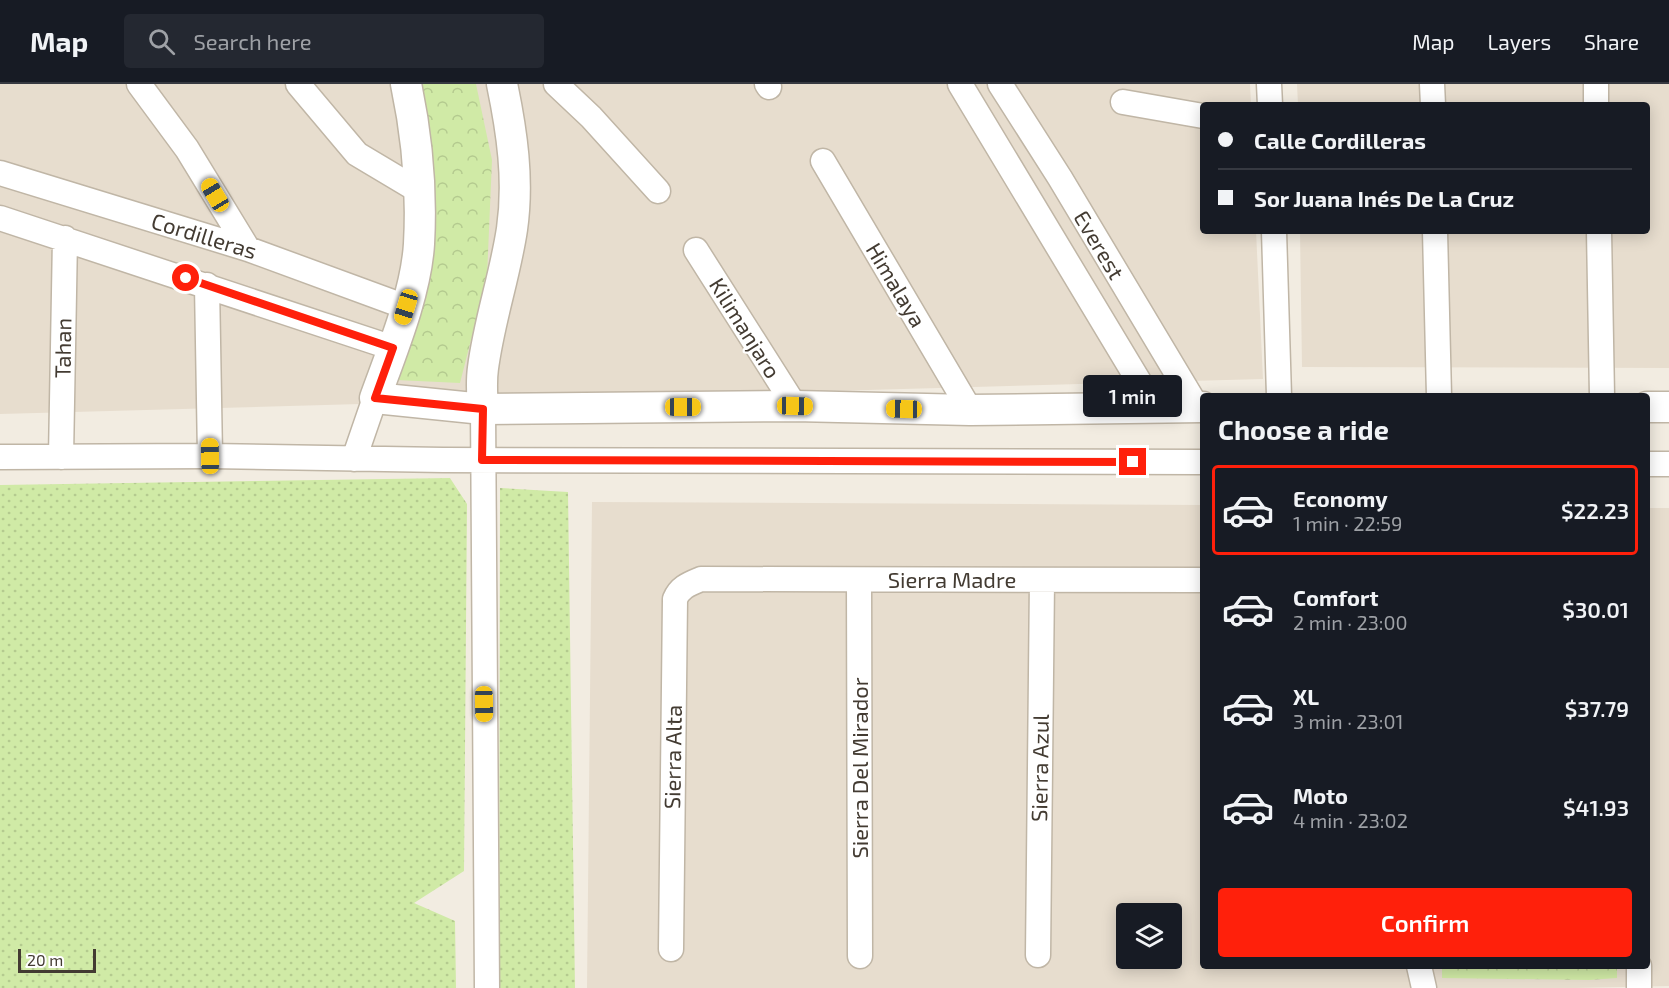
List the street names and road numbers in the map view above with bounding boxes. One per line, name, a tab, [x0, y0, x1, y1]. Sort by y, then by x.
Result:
street label: Everest	[1069, 205, 1130, 284]
street label: Cordilleras	[149, 207, 260, 263]
street label: Himalaya	[862, 238, 932, 331]
street label: Kilimanjaro	[704, 273, 787, 383]
street label: Tahan	[48, 318, 76, 378]
street label: Sierra Madre	[888, 566, 1016, 592]
street label: Sierra Del Mirador	[846, 677, 872, 859]
street label: Sierra Alta	[658, 705, 686, 809]
street label: Sierra Azul	[1025, 713, 1053, 822]

